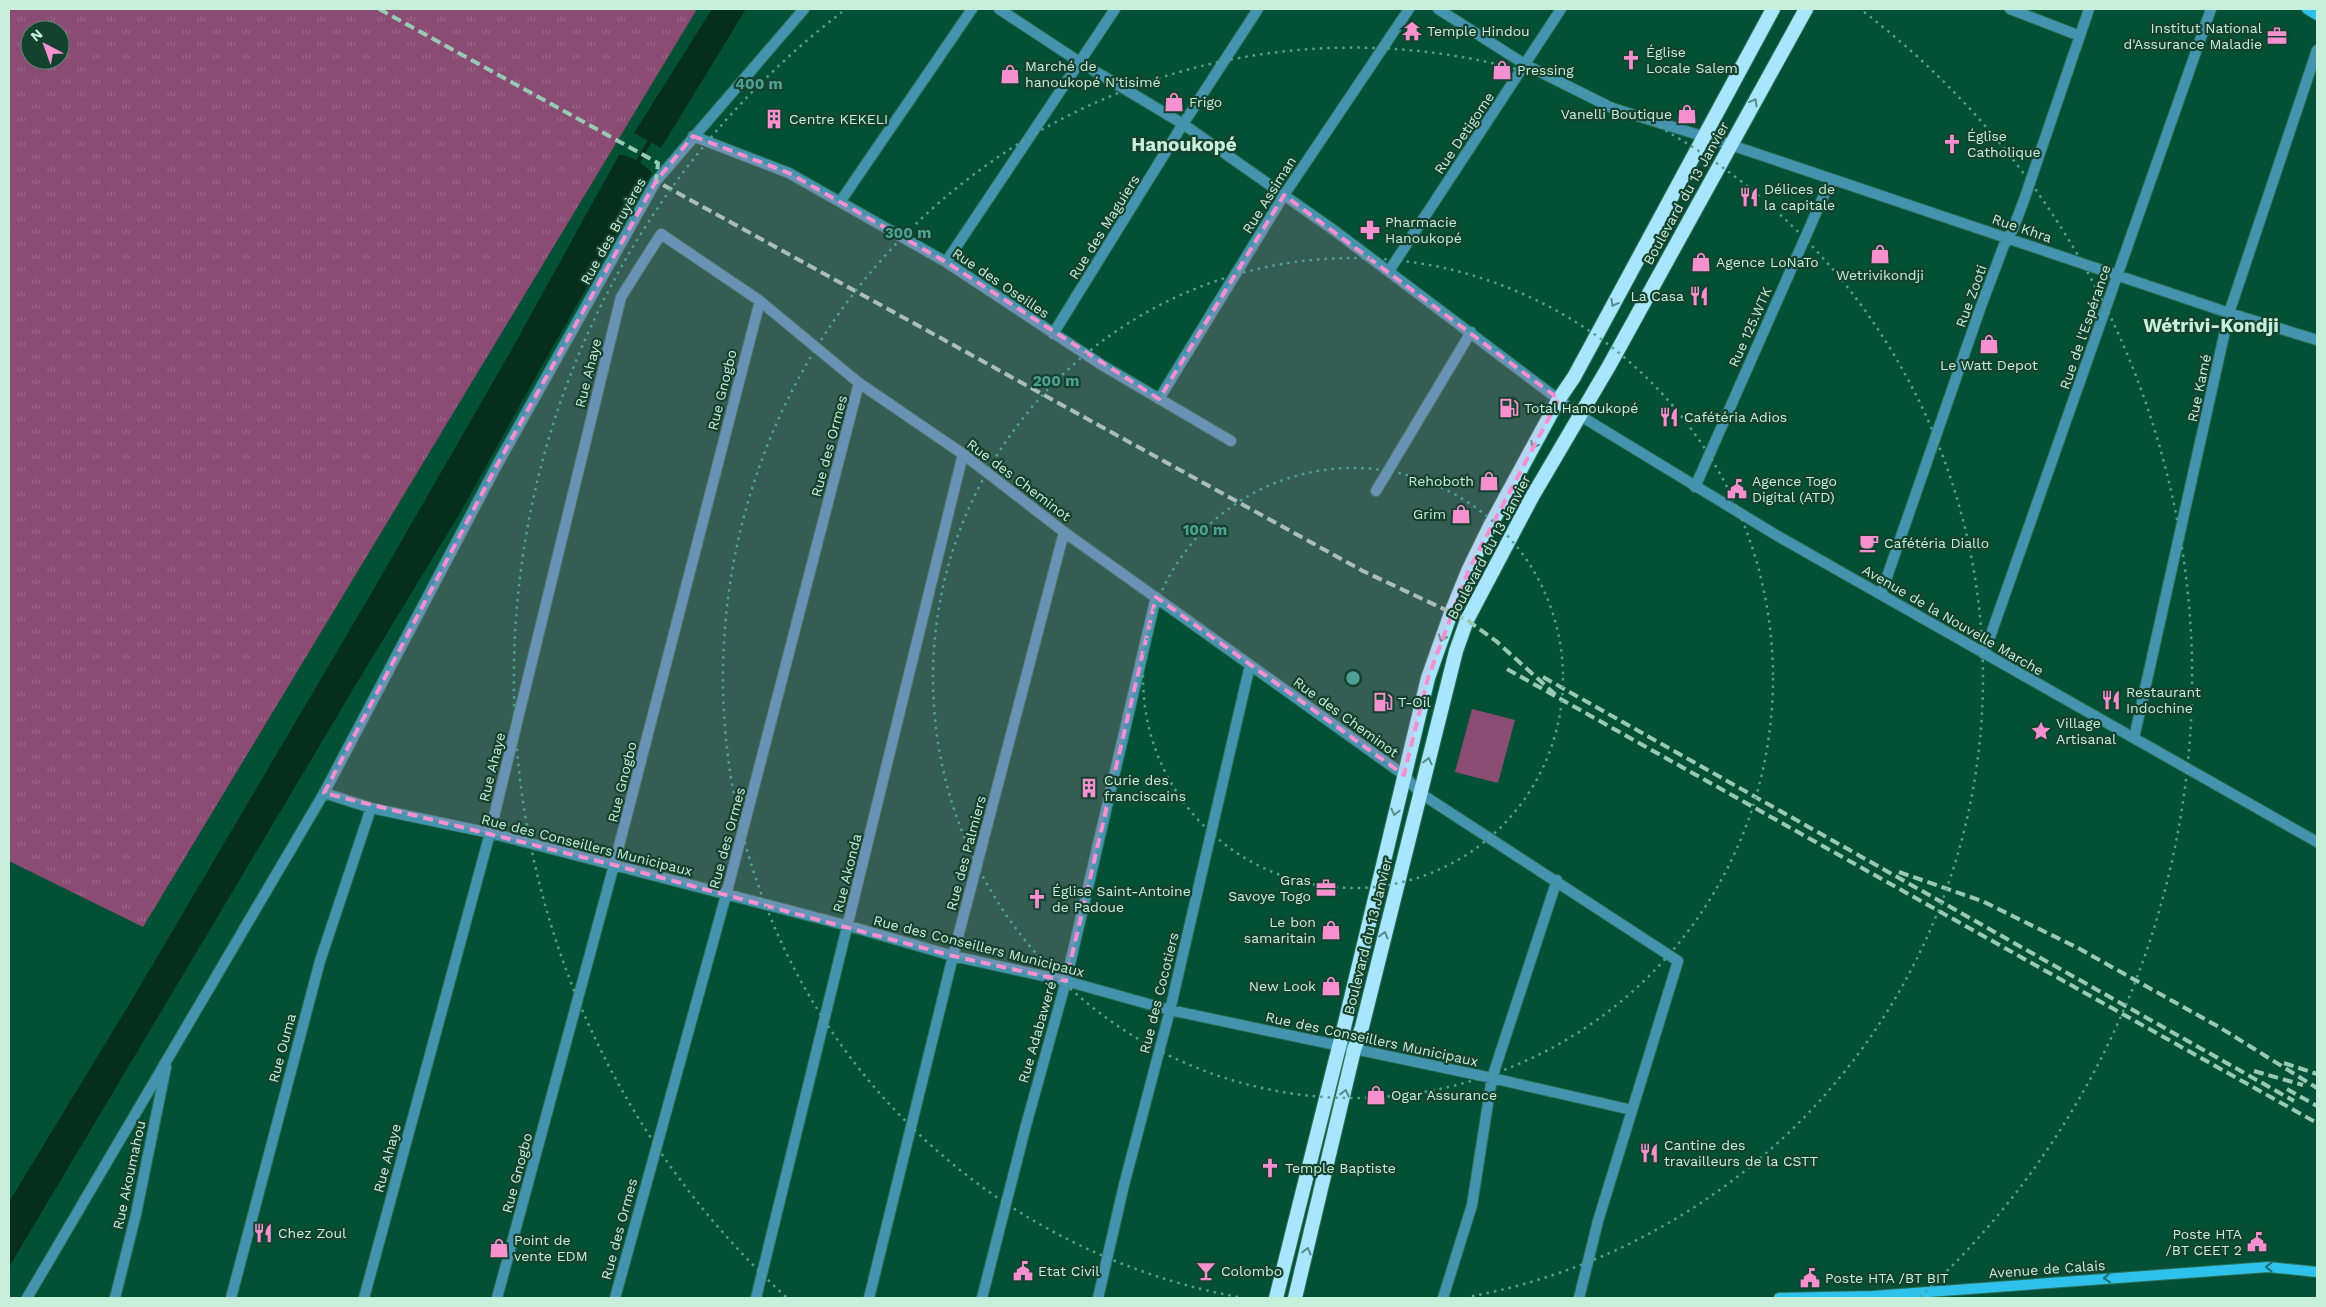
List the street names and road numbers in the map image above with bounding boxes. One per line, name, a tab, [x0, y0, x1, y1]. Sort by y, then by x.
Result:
street label: Rue Detigome	[1431, 89, 1497, 177]
street label: Boulevard du 13 Janvier	[1640, 118, 1732, 267]
street label: Rue Assiman	[1239, 154, 1299, 236]
street label: Rue des Maguiers	[1065, 172, 1143, 282]
street label: Rue des Bruyères	[577, 175, 649, 287]
street label: Rue Khra	[1990, 210, 2054, 246]
street label: Rue des Oseilles	[950, 245, 1052, 321]
street label: Rue Zooti	[1952, 263, 1990, 329]
street label: Rue de l'Espérance	[2056, 263, 2114, 391]
street label: Rue 125.WTK	[1725, 285, 1775, 369]
street label: Rue Ahaye	[572, 337, 604, 409]
street label: Rue Gnogbo	[704, 348, 740, 432]
street label: Rue Kamé	[2184, 353, 2214, 423]
street label: Rue des Ormes	[808, 393, 850, 499]
street label: Rue des Cheminot	[964, 436, 1074, 524]
street label: Boulevard du 13 Janvier	[1444, 472, 1534, 622]
street label: Avenue de la Nouvelle Marche	[1860, 561, 2046, 679]
street label: Rue des Cheminot	[1290, 674, 1402, 761]
street label: Rue Ahaye	[476, 731, 508, 803]
street label: Rue Gnogbo	[604, 740, 640, 824]
street label: Rue des Ormes	[706, 785, 748, 891]
street label: Rue des Palmiers	[943, 794, 989, 912]
street label: Rue des Conseillers Municipaux	[480, 811, 694, 879]
street label: Rue Akonda	[829, 832, 865, 914]
street label: Boulevard du 13 Janvier	[1341, 856, 1395, 1016]
street label: Rue des Conseillers Municipaux	[872, 912, 1086, 980]
street label: Rue des Cocotiers	[1136, 931, 1182, 1055]
street label: Rue Adabaweré	[1015, 979, 1059, 1085]
street label: Rue des Conseillers Municipaux	[1264, 1009, 1480, 1069]
street label: Rue Ouma	[265, 1012, 299, 1084]
street label: Rue Akoumahou	[110, 1119, 148, 1231]
street label: Rue Ahaye	[370, 1122, 404, 1194]
street label: Rue Gnogbo	[499, 1131, 535, 1215]
street label: Rue des Ormes	[598, 1176, 640, 1282]
street label: Avenue de Calais	[1988, 1257, 2106, 1281]

